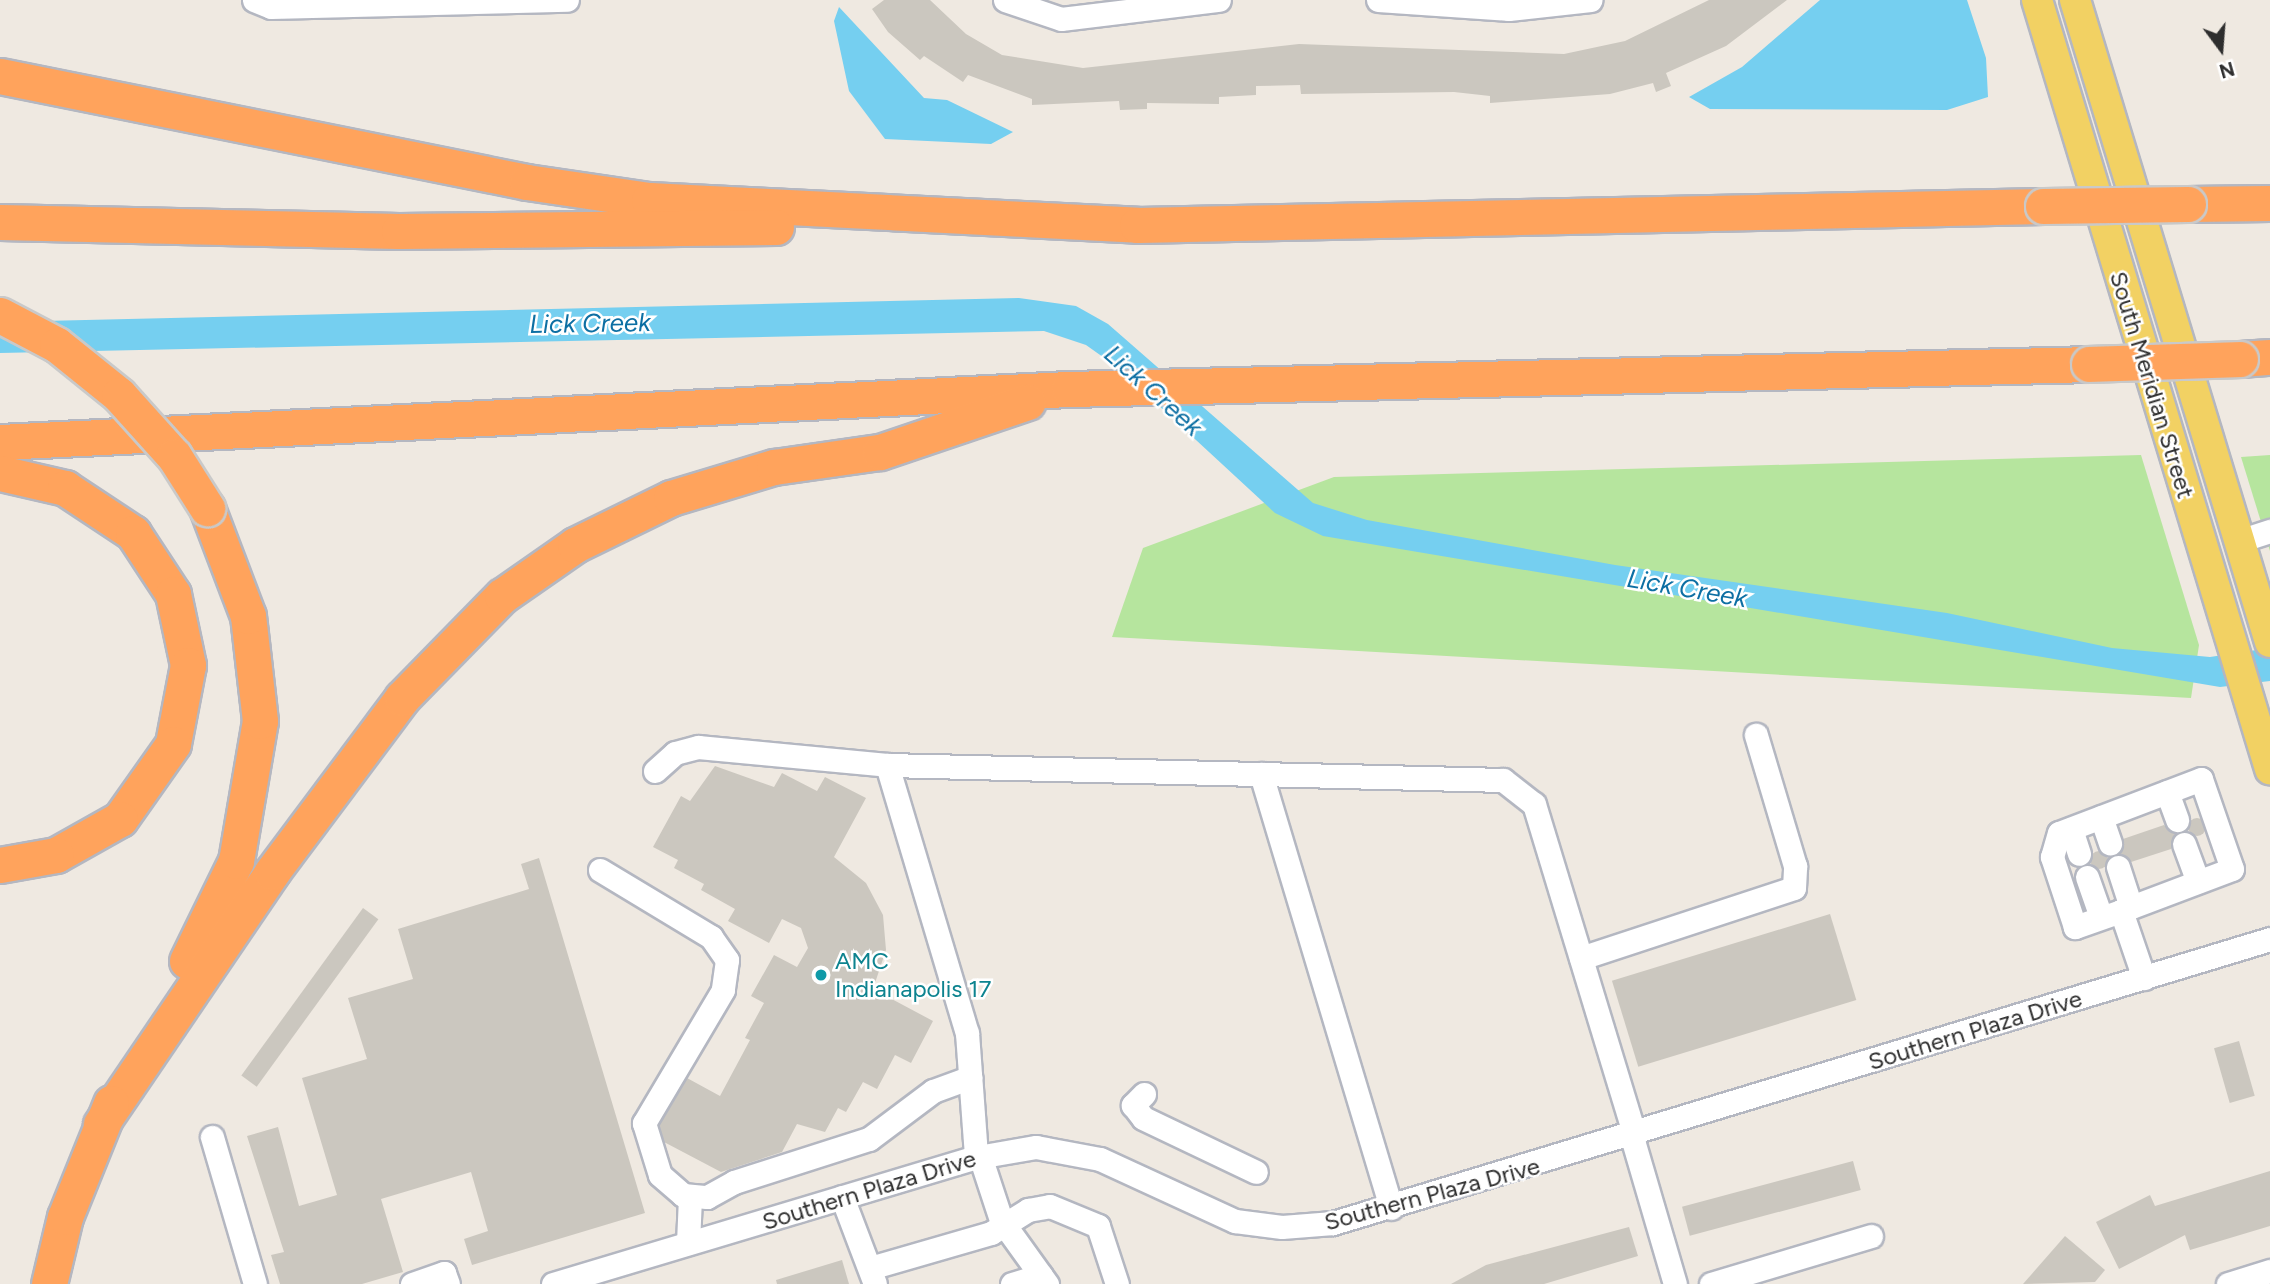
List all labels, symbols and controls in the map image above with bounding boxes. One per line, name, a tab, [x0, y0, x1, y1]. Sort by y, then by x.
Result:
north arrow	[2186, 14, 2256, 84]
text: N	[2217, 57, 2237, 83]
street label: South Meridian Street	[2104, 268, 2200, 502]
water label: Lick Creek	[529, 307, 651, 341]
water label: Lick Creek	[1097, 339, 1209, 443]
water label: Lick Creek	[1625, 563, 1749, 615]
place label: AMC Indianapolis 17	[835, 947, 991, 1003]
marker: AMC Indianapolis 17	[813, 967, 829, 983]
street label: Southern Plaza Drive	[1865, 984, 2085, 1076]
street label: Southern Plaza Drive	[759, 1144, 979, 1236]
street label: Southern Plaza Drive	[1321, 1151, 1543, 1237]

